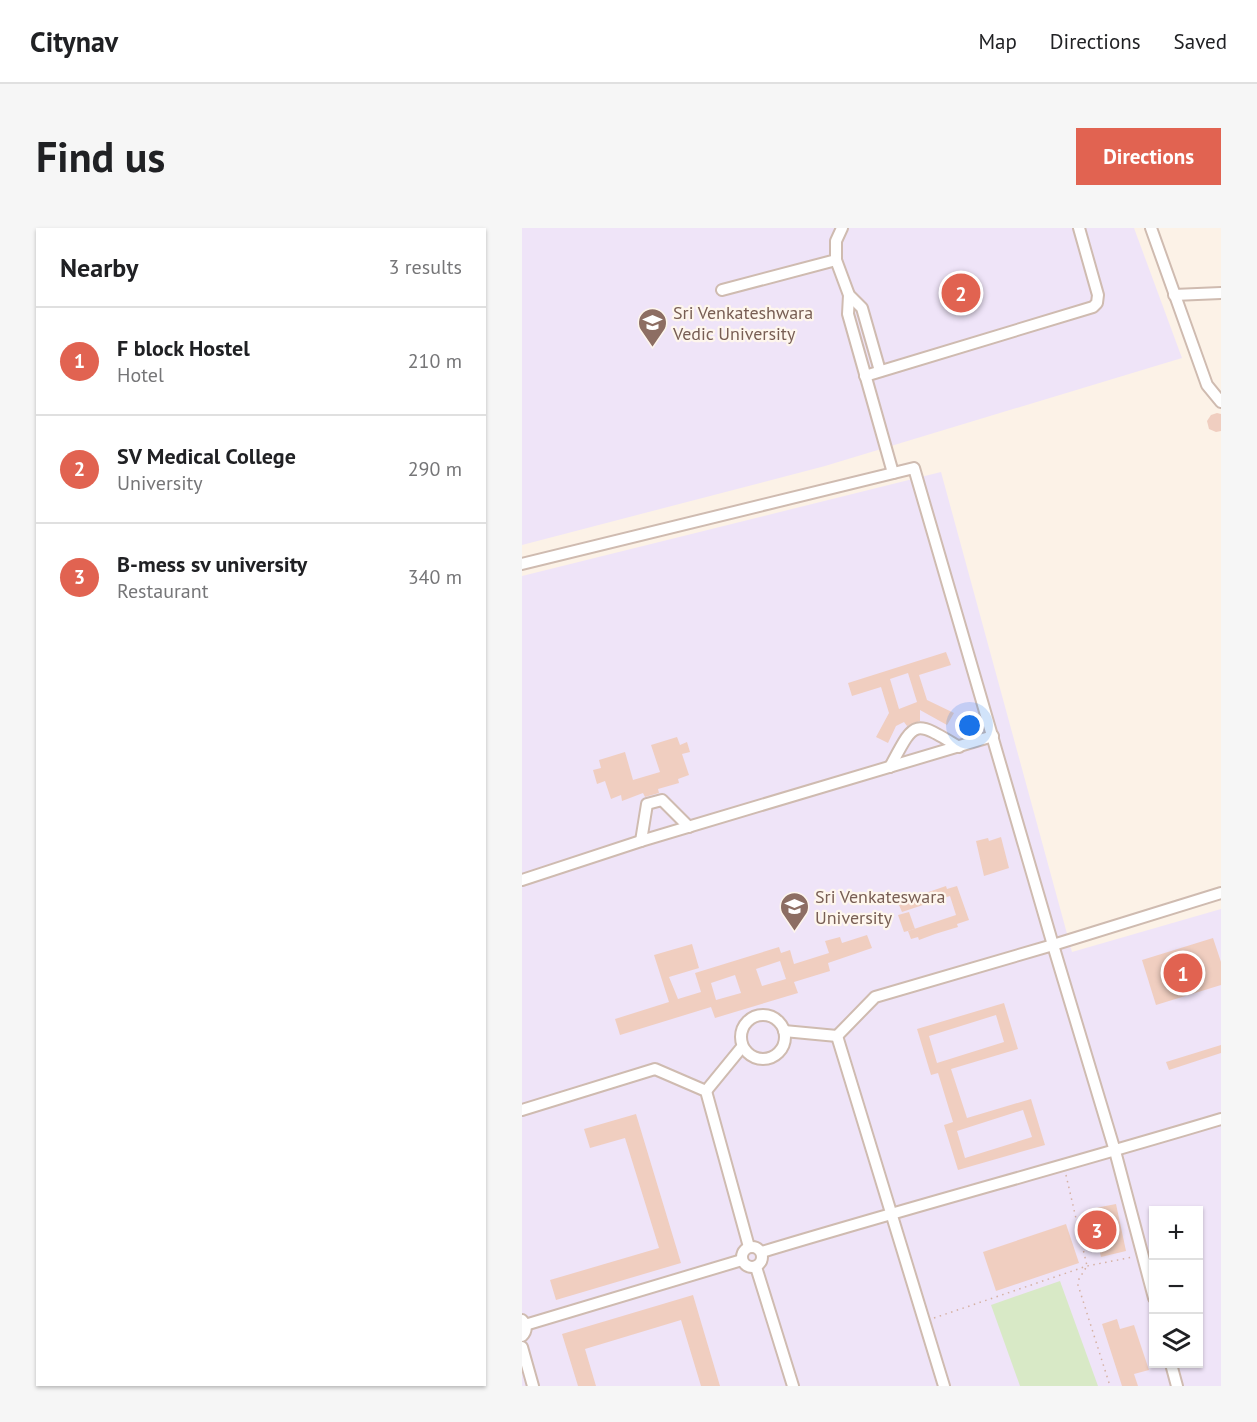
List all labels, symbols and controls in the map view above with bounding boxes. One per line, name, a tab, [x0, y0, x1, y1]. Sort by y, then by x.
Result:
text: Citynav	[30, 23, 118, 60]
text: Map	[978, 28, 1017, 55]
text: Directions	[1050, 28, 1141, 55]
text: Saved	[1174, 28, 1227, 55]
button: Directions	[1076, 128, 1221, 185]
text: Find us	[36, 129, 165, 184]
text: Nearby	[60, 251, 138, 284]
text: 3 results	[389, 254, 462, 280]
pin: 2	[942, 270, 980, 316]
place label: Sri Venkateshwara Vedic University	[672, 301, 813, 345]
school or university icon: Sri Venkateshwara Vedic University	[636, 306, 668, 348]
text: F block Hostel	[117, 334, 250, 362]
text: 1	[74, 348, 85, 374]
text: 210 m	[408, 348, 462, 374]
text: Hotel	[117, 362, 164, 388]
text: SV Medical College	[117, 442, 296, 470]
text: 2	[74, 456, 85, 482]
text: 290 m	[408, 456, 462, 482]
text: University	[117, 470, 203, 496]
text: B-mess sv university	[117, 550, 307, 578]
text: 3	[74, 564, 85, 590]
text: 340 m	[408, 564, 462, 590]
text: Restaurant	[117, 578, 208, 604]
your location	[955, 711, 984, 740]
place label: Sri Venkateswara University	[815, 885, 945, 929]
school or university icon: Sri Venkateswara University	[778, 890, 810, 932]
pin: 1	[1164, 950, 1202, 996]
map controls	[1149, 1206, 1203, 1368]
button: +	[1149, 1206, 1203, 1260]
pin: 3	[1078, 1208, 1116, 1252]
button: −	[1149, 1260, 1203, 1314]
button: layers	[1149, 1314, 1203, 1368]

